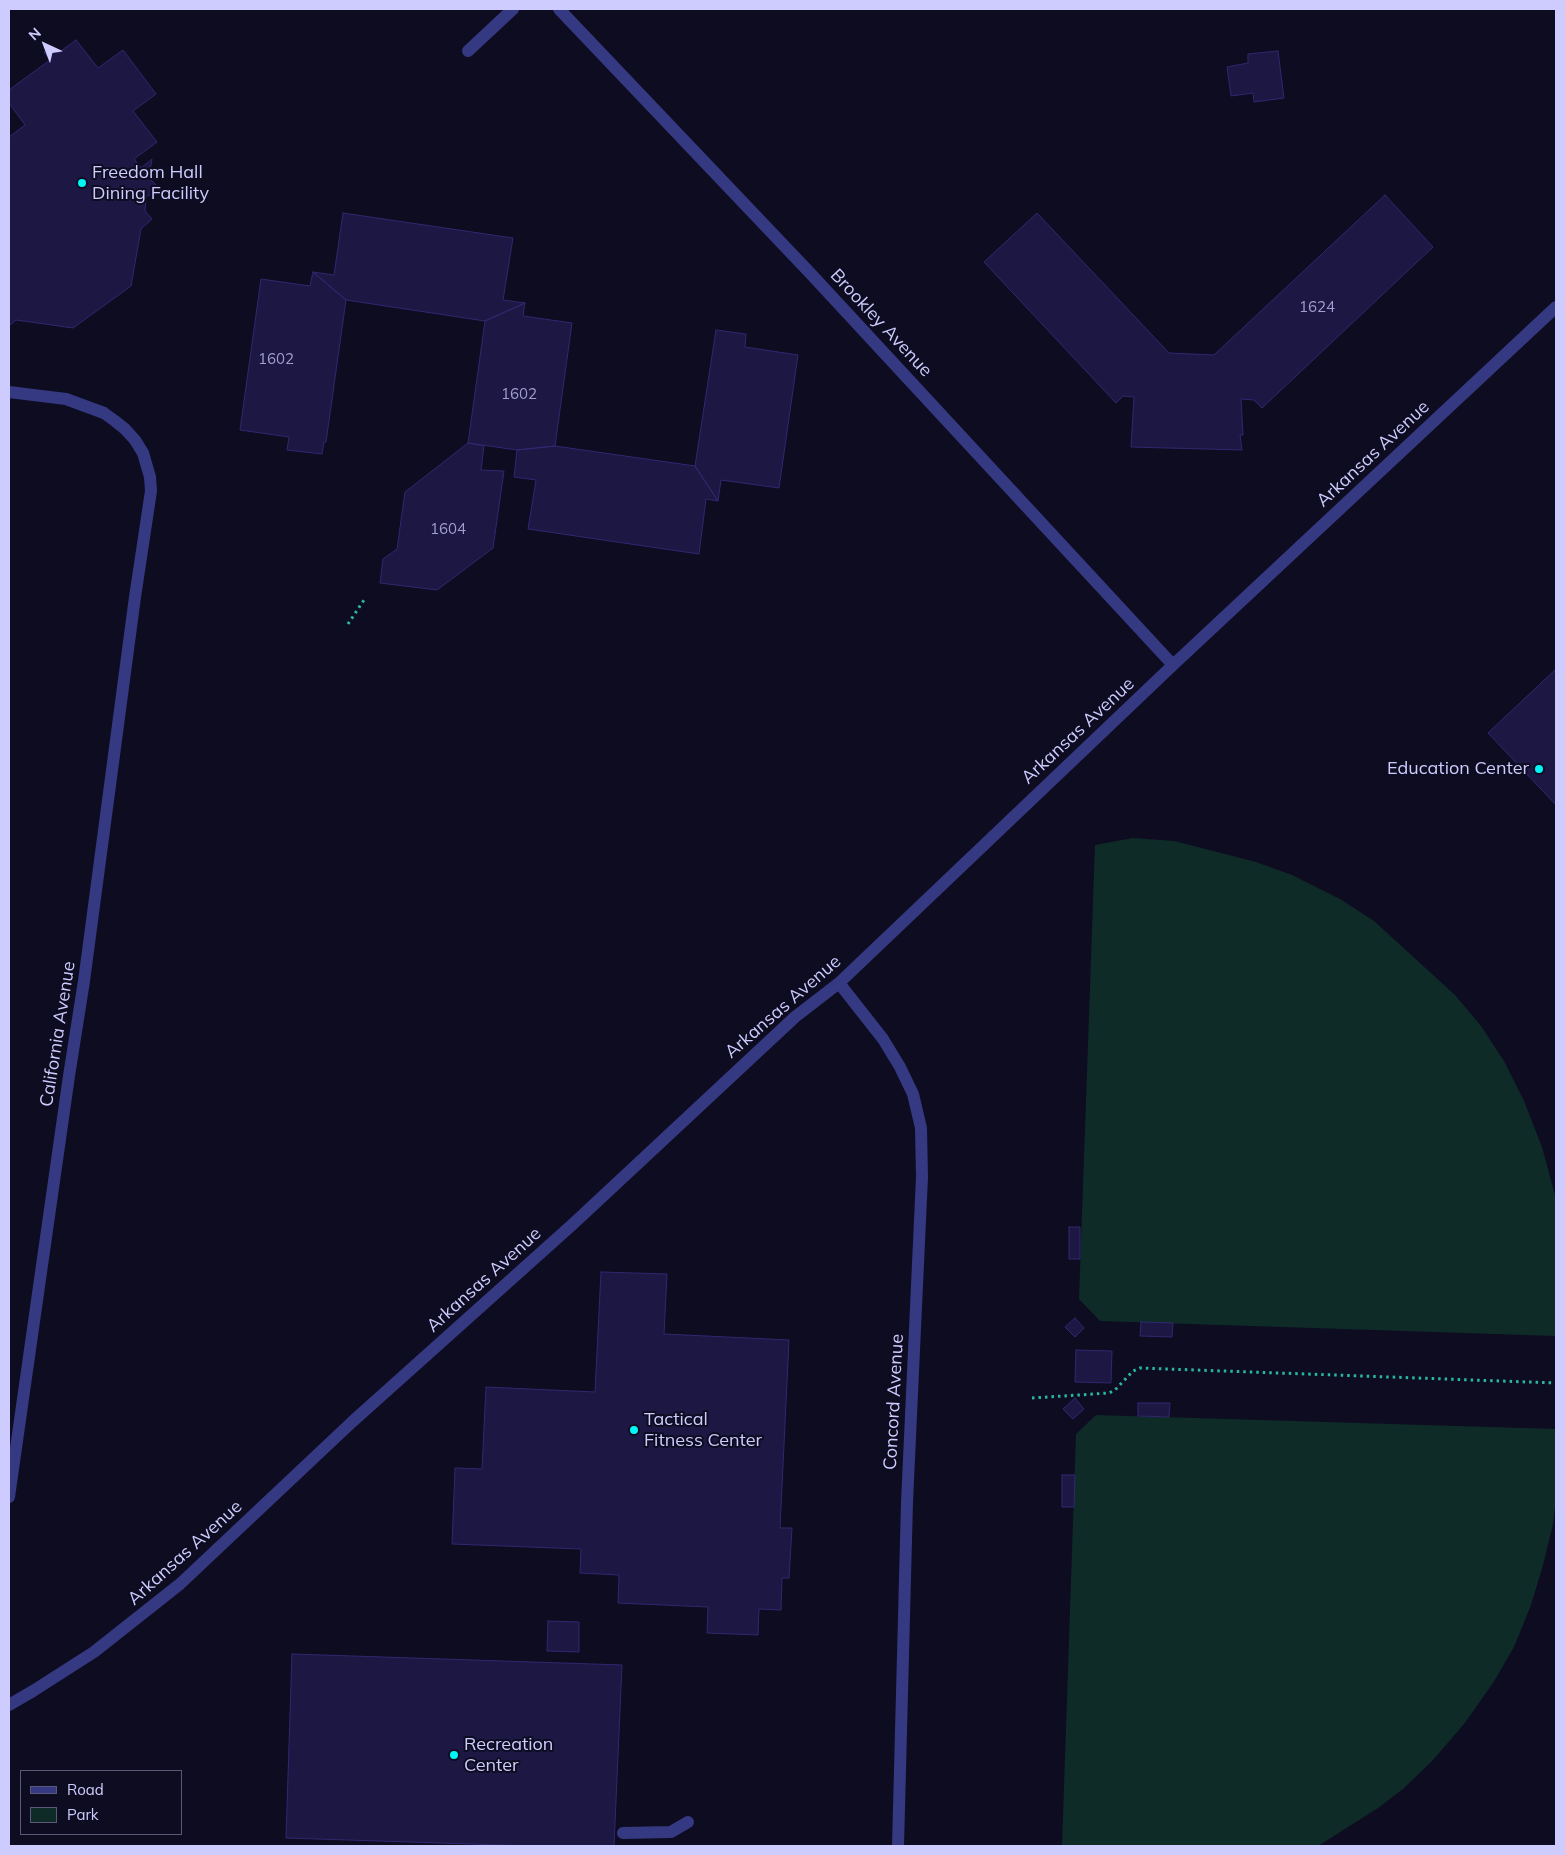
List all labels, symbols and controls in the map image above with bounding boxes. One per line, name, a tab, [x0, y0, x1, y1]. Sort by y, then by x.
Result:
north arrow	[20, 20, 70, 70]
text: N	[25, 24, 45, 44]
place label: Freedom Hall Dining Facility	[92, 162, 209, 204]
marker: Freedom Hall Dining Facility	[76, 177, 88, 189]
street label: Brookley Avenue	[826, 265, 936, 381]
house number: 1624	[1299, 298, 1335, 316]
house number: 1602	[258, 350, 294, 368]
house number: 1602	[501, 385, 537, 403]
street label: Arkansas Avenue	[1312, 396, 1434, 512]
house number: 1604	[430, 520, 466, 538]
street label: Arkansas Avenue	[1017, 673, 1139, 789]
place label: Education Center	[1387, 758, 1529, 780]
marker: Education Center	[1533, 763, 1545, 775]
street label: Arkansas Avenue	[721, 951, 845, 1063]
street label: California Avenue	[36, 960, 80, 1108]
street label: Arkansas Avenue	[422, 1223, 546, 1337]
street label: Concord Avenue	[880, 1333, 908, 1471]
place label: Tactical Fitness Center	[644, 1409, 762, 1452]
marker: Tactical Fitness Center	[628, 1424, 640, 1436]
street label: Arkansas Avenue	[123, 1496, 247, 1610]
place label: Recreation Center	[464, 1734, 553, 1776]
marker: Recreation Center	[448, 1749, 460, 1761]
legend	[20, 1770, 182, 1835]
text: Road	[67, 1780, 104, 1799]
text: Park	[67, 1805, 99, 1824]

